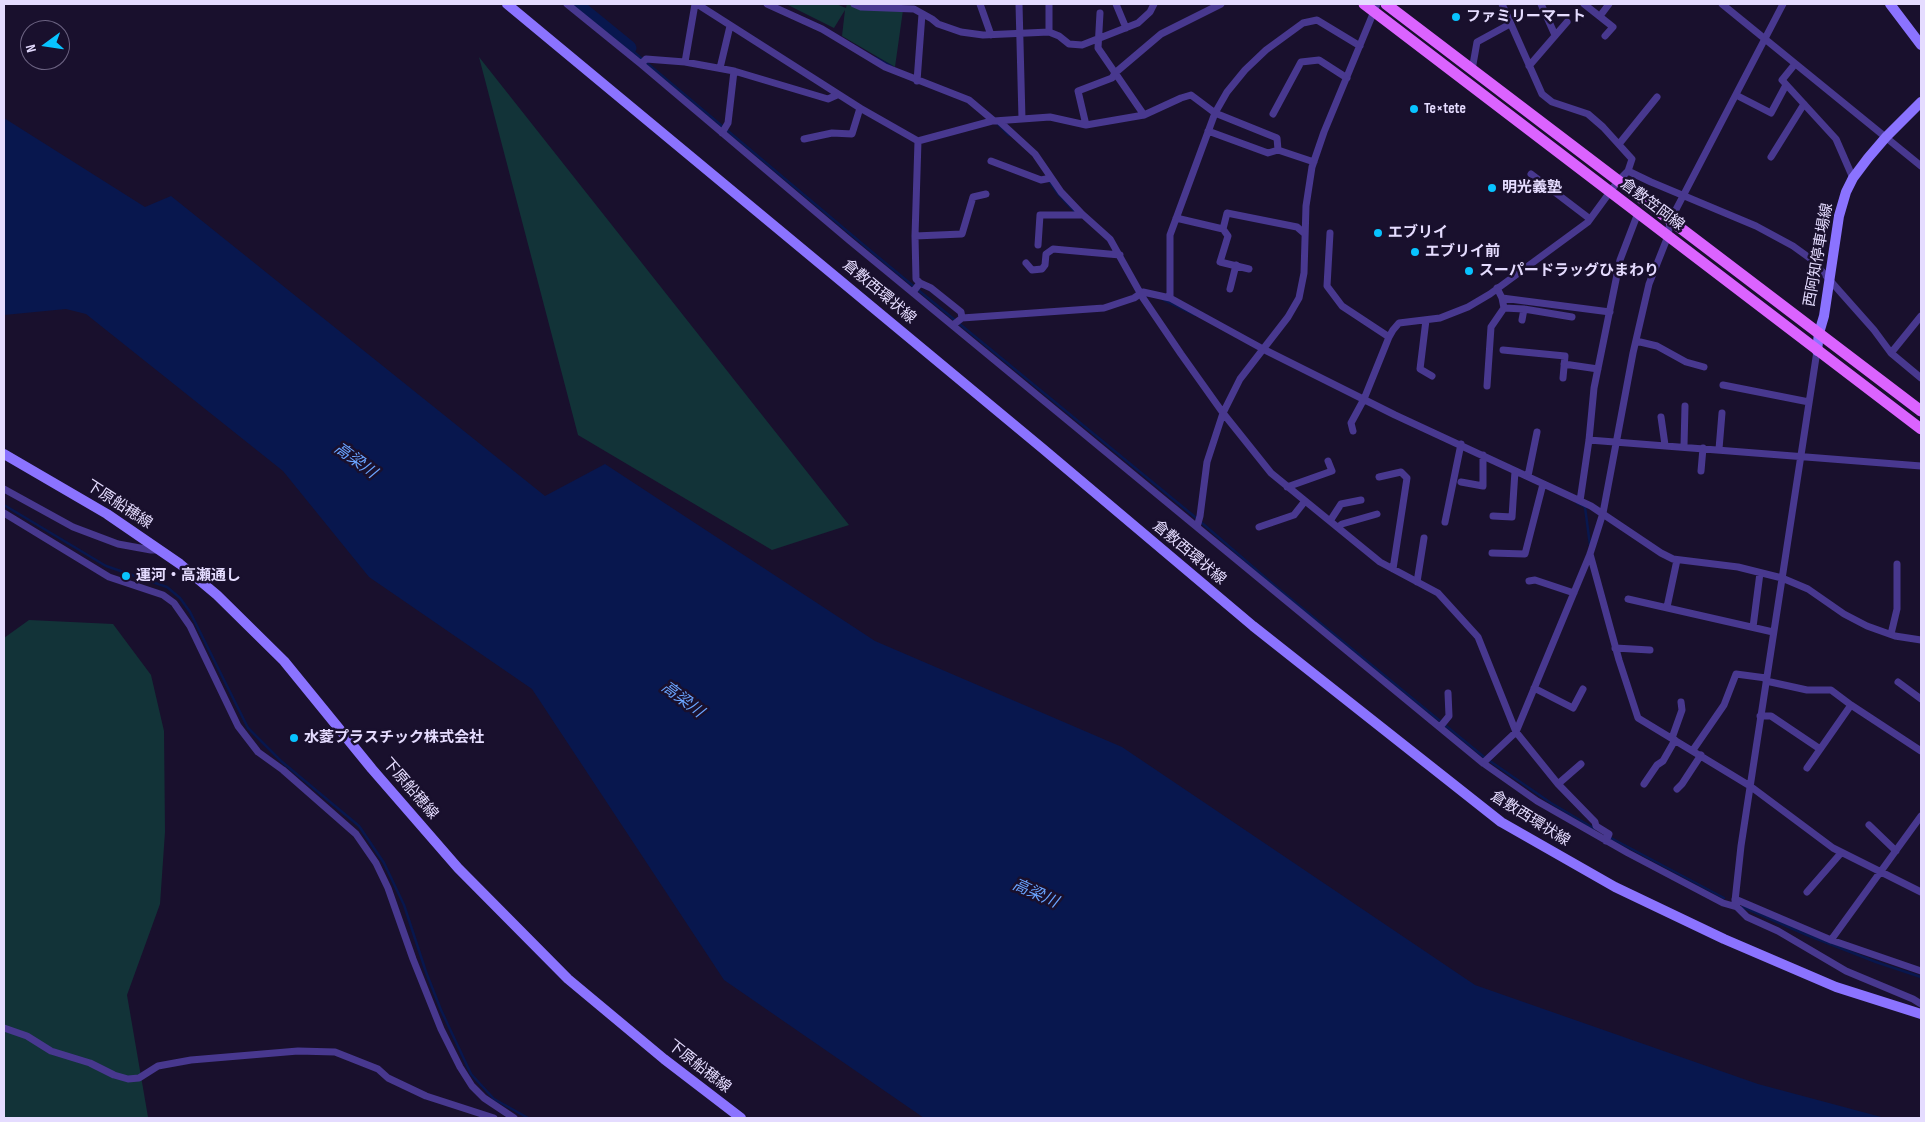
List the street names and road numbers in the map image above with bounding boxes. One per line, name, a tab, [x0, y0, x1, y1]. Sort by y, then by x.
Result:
street label: 倉敷笠岡線	[1617, 175, 1687, 235]
street label: 西阿知停車場線	[1801, 202, 1837, 308]
street label: 倉敷西環状線	[839, 256, 919, 328]
street label: 下原船穂線	[83, 477, 155, 533]
street label: 倉敷西環状線	[1149, 517, 1229, 589]
street label: 下原船穂線	[379, 755, 441, 823]
street label: 倉敷西環状線	[1487, 788, 1573, 850]
street label: 下原船穂線	[664, 1037, 734, 1097]

